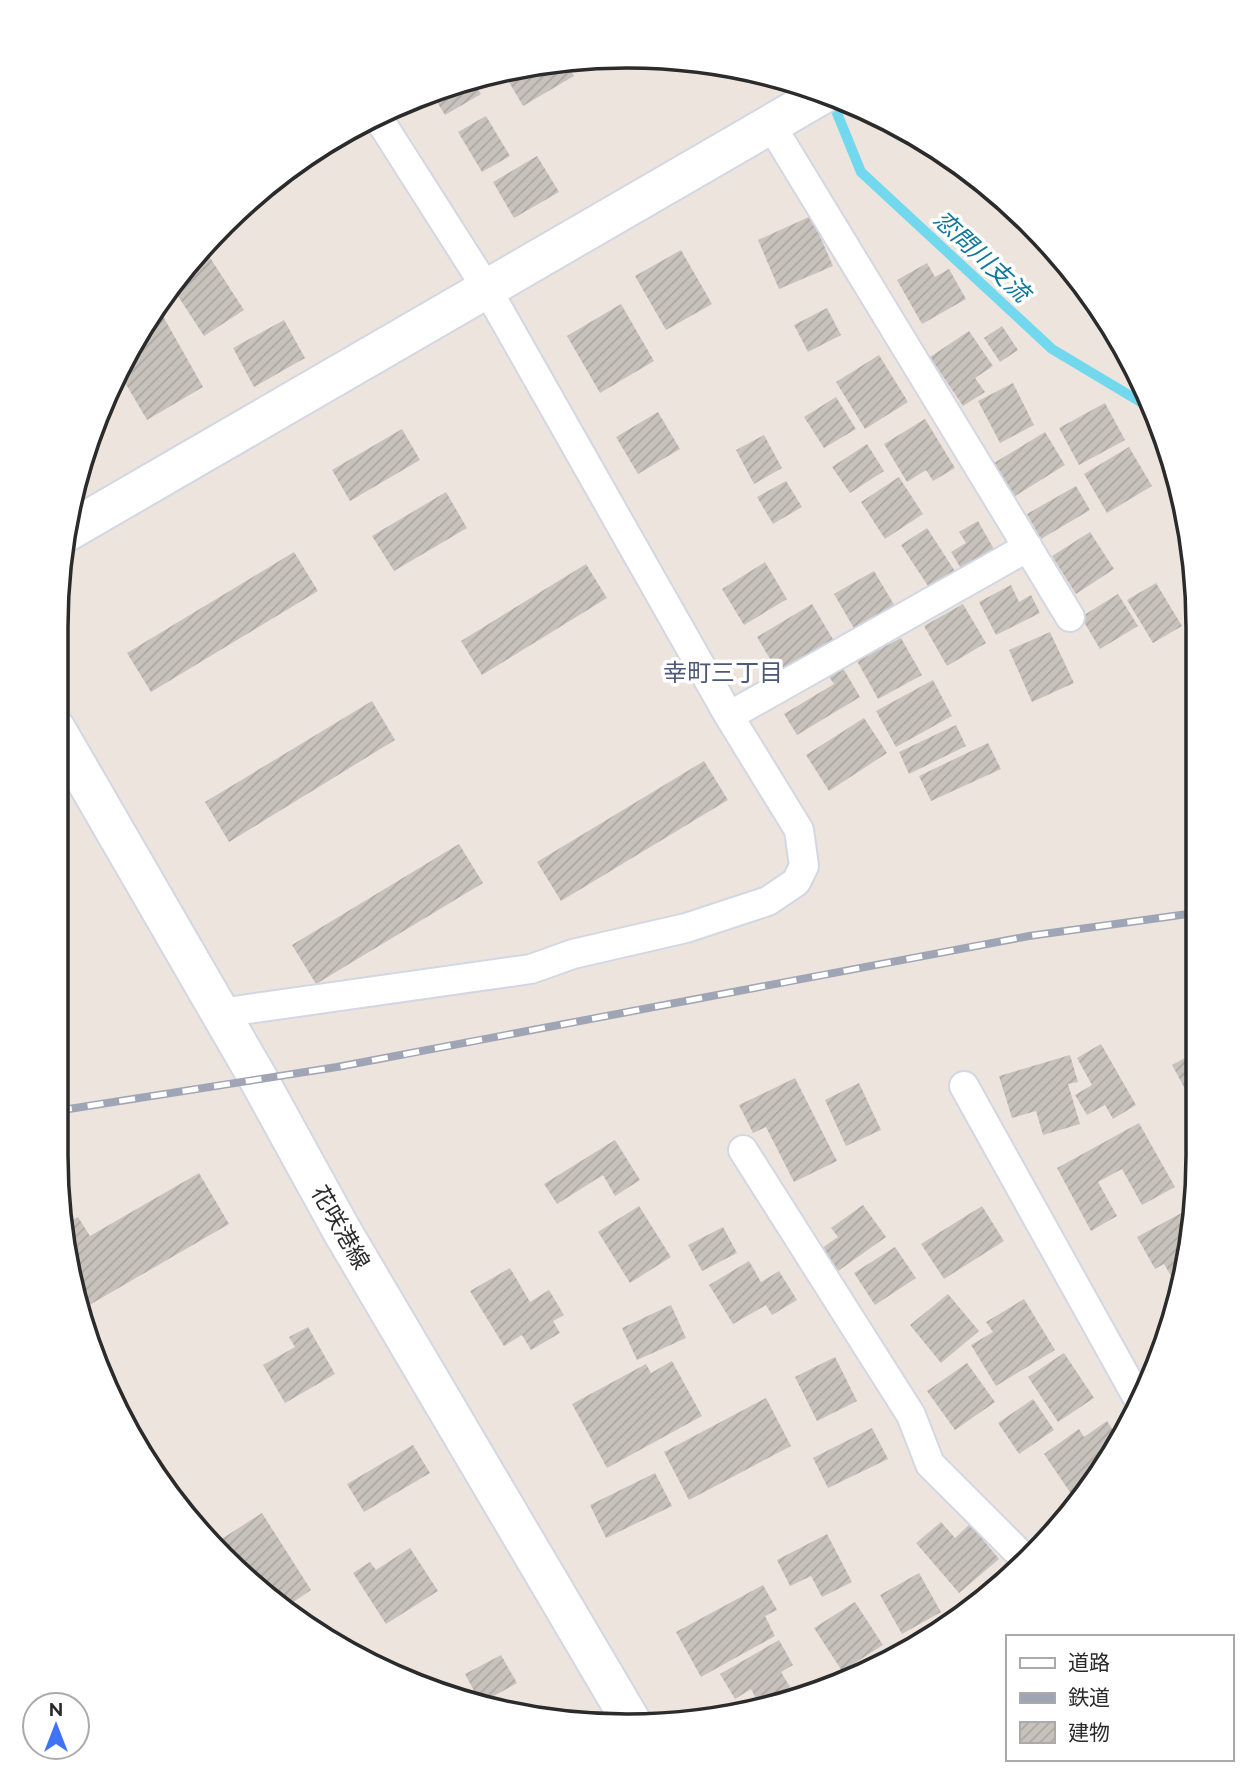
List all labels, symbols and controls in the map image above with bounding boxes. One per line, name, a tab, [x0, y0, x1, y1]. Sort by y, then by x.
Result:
water label: 恋問川支流	[928, 204, 1039, 310]
district label: 幸町三丁目	[663, 658, 783, 687]
street label: 花咲港線	[306, 1180, 376, 1274]
legend	[1006, 1635, 1233, 1761]
text: 道路	[1068, 1650, 1110, 1675]
text: 鉄道	[1068, 1685, 1110, 1710]
north arrow	[21, 1691, 91, 1761]
text: N	[49, 1698, 63, 1720]
text: 建物	[1068, 1720, 1110, 1745]

